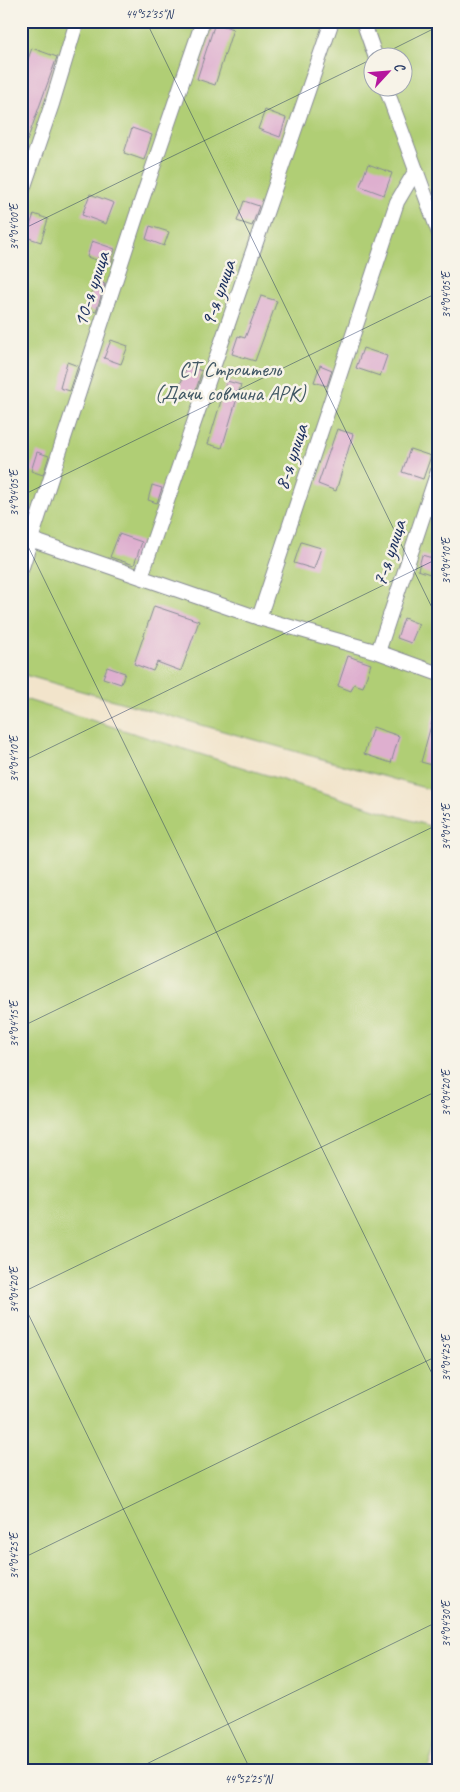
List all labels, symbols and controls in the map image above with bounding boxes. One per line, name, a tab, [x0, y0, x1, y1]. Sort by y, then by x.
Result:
text: 44°52'35"N	[125, 6, 174, 22]
north arrow	[362, 48, 412, 98]
text: С	[390, 60, 409, 75]
text: 34°04'00"E	[6, 202, 22, 250]
street label: 10-я улица	[67, 246, 116, 330]
street label: 9-я улица	[195, 255, 242, 329]
text: 34°04'05"E	[438, 270, 454, 318]
park label: СТ Строитель (Дачи совмина АРК)	[155, 356, 307, 406]
street label: 8-я улица	[268, 419, 314, 493]
text: 34°04'05"E	[6, 468, 22, 516]
street label: 7-я улица	[366, 515, 412, 589]
text: 34°04'10"E	[438, 536, 454, 584]
text: 34°04'10"E	[6, 734, 22, 782]
text: 34°04'15"E	[438, 802, 454, 850]
text: 34°04'15"E	[6, 999, 22, 1047]
text: 34°04'20"E	[438, 1068, 454, 1116]
text: 34°04'20"E	[6, 1265, 22, 1313]
text: 34°04'25"E	[438, 1333, 454, 1381]
text: 34°04'25"E	[6, 1531, 22, 1579]
text: 34°04'30"E	[438, 1599, 454, 1647]
text: 44°52'25"N	[224, 1771, 273, 1787]

